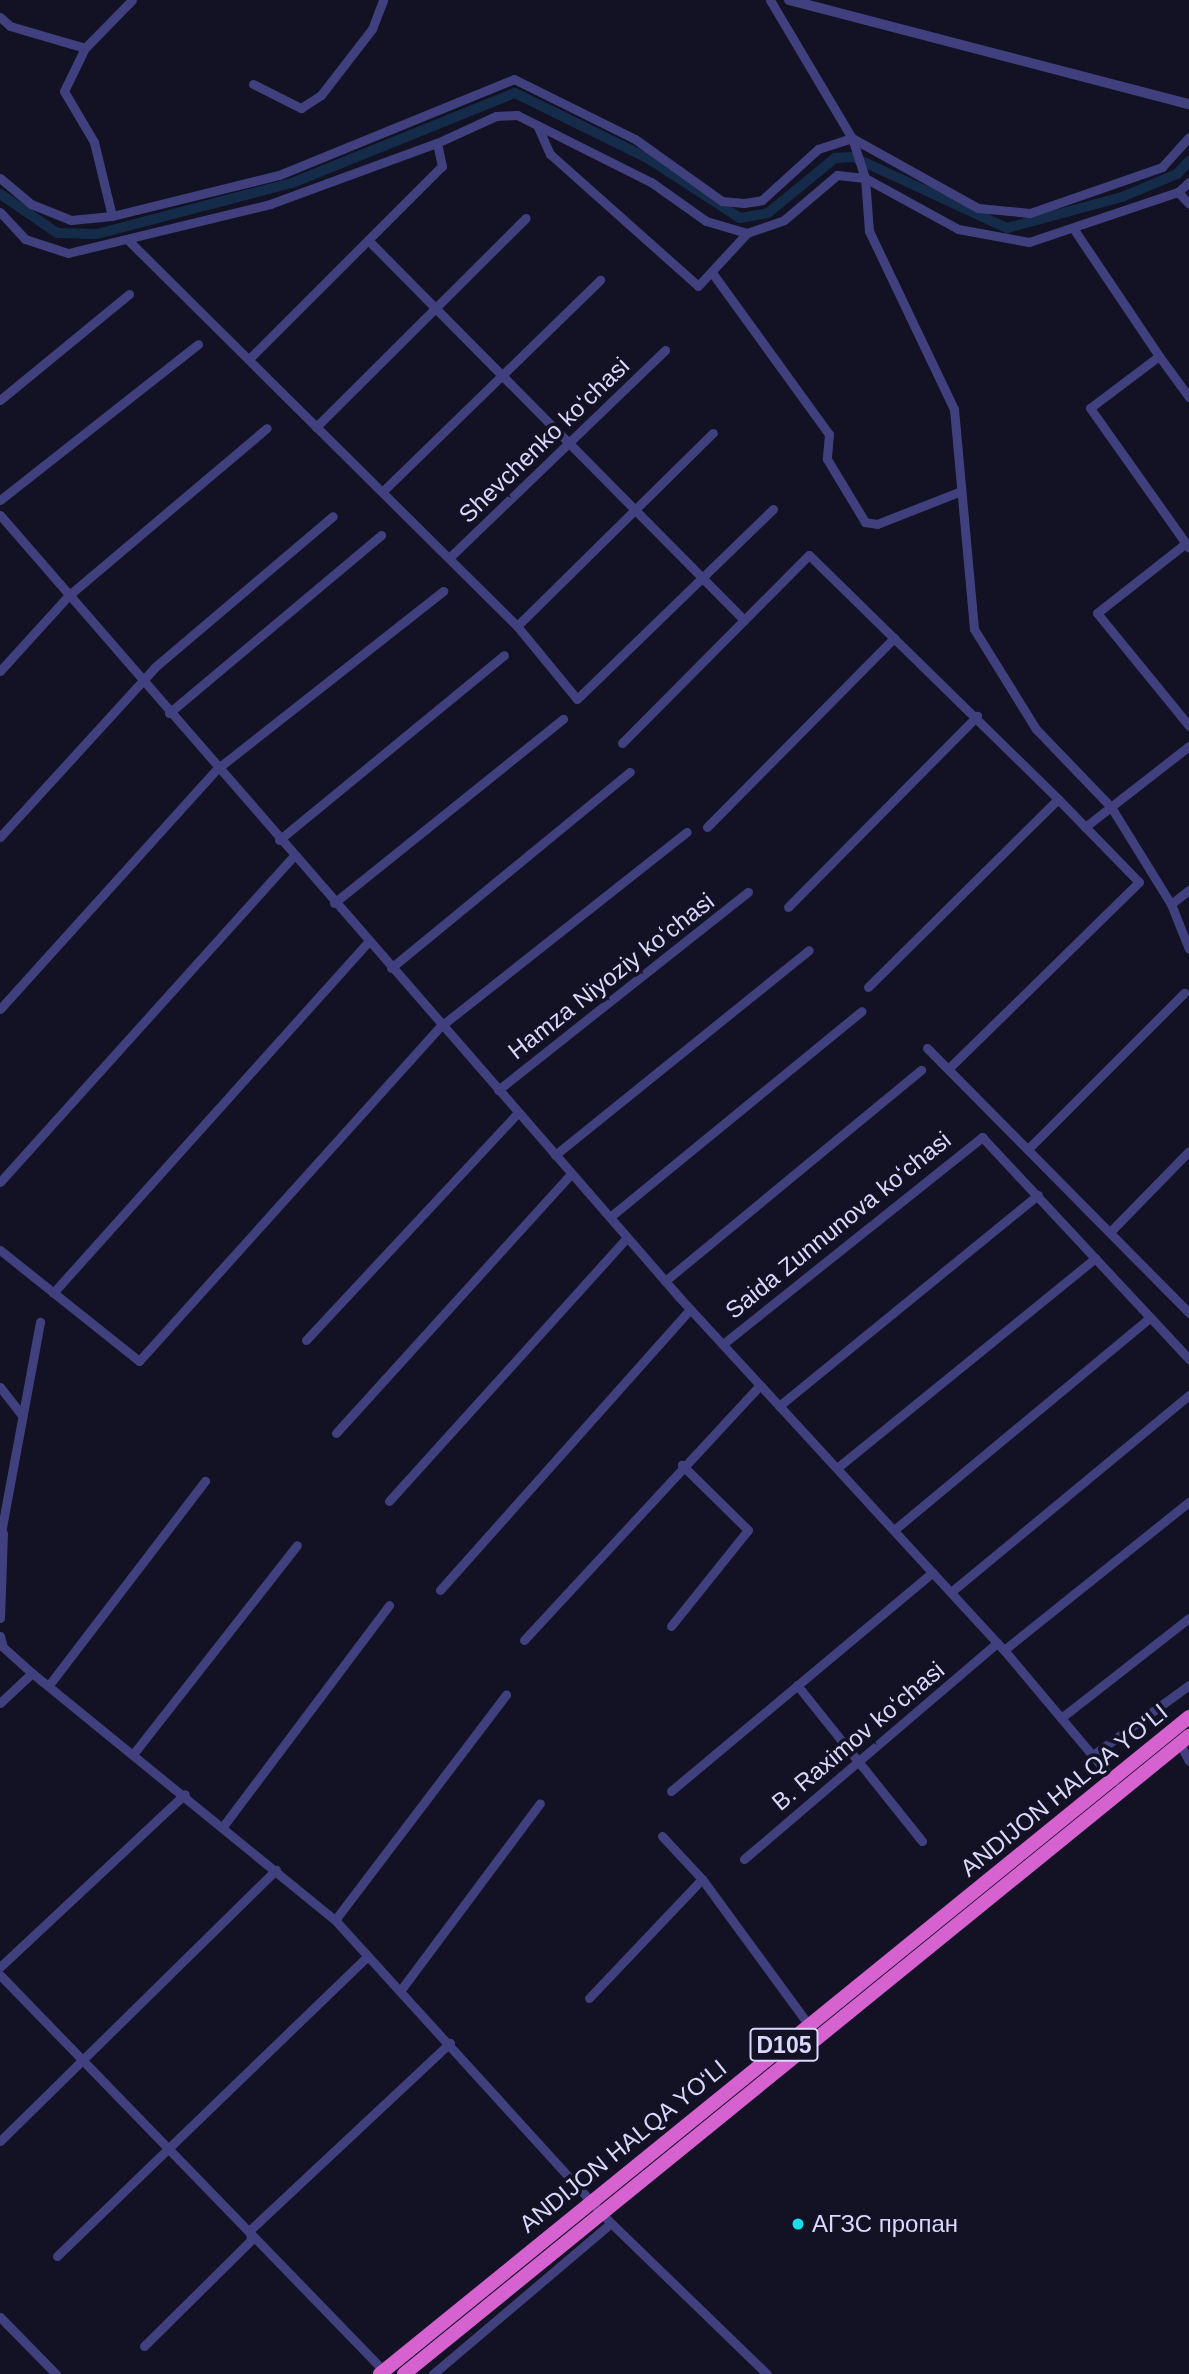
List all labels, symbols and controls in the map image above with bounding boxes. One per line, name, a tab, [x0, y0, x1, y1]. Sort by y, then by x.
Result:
street label: Shevchenko koʻchasi	[453, 351, 635, 529]
street label: Hamza Niyoziy koʻchasi	[502, 887, 720, 1065]
street label: Saida Zunnunova koʻchasi	[720, 1125, 956, 1325]
street label: B. Raximov koʻchasi	[766, 1656, 950, 1816]
street label: ANDIJON HALQA YO‘LI	[954, 1697, 1174, 1883]
road number: D105	[749, 2026, 819, 2064]
street label: ANDIJON HALQA YO‘LI	[513, 2053, 733, 2239]
place label: АГЗС пропан	[812, 2210, 958, 2238]
marker: АГЗС пропан	[790, 2216, 806, 2232]

